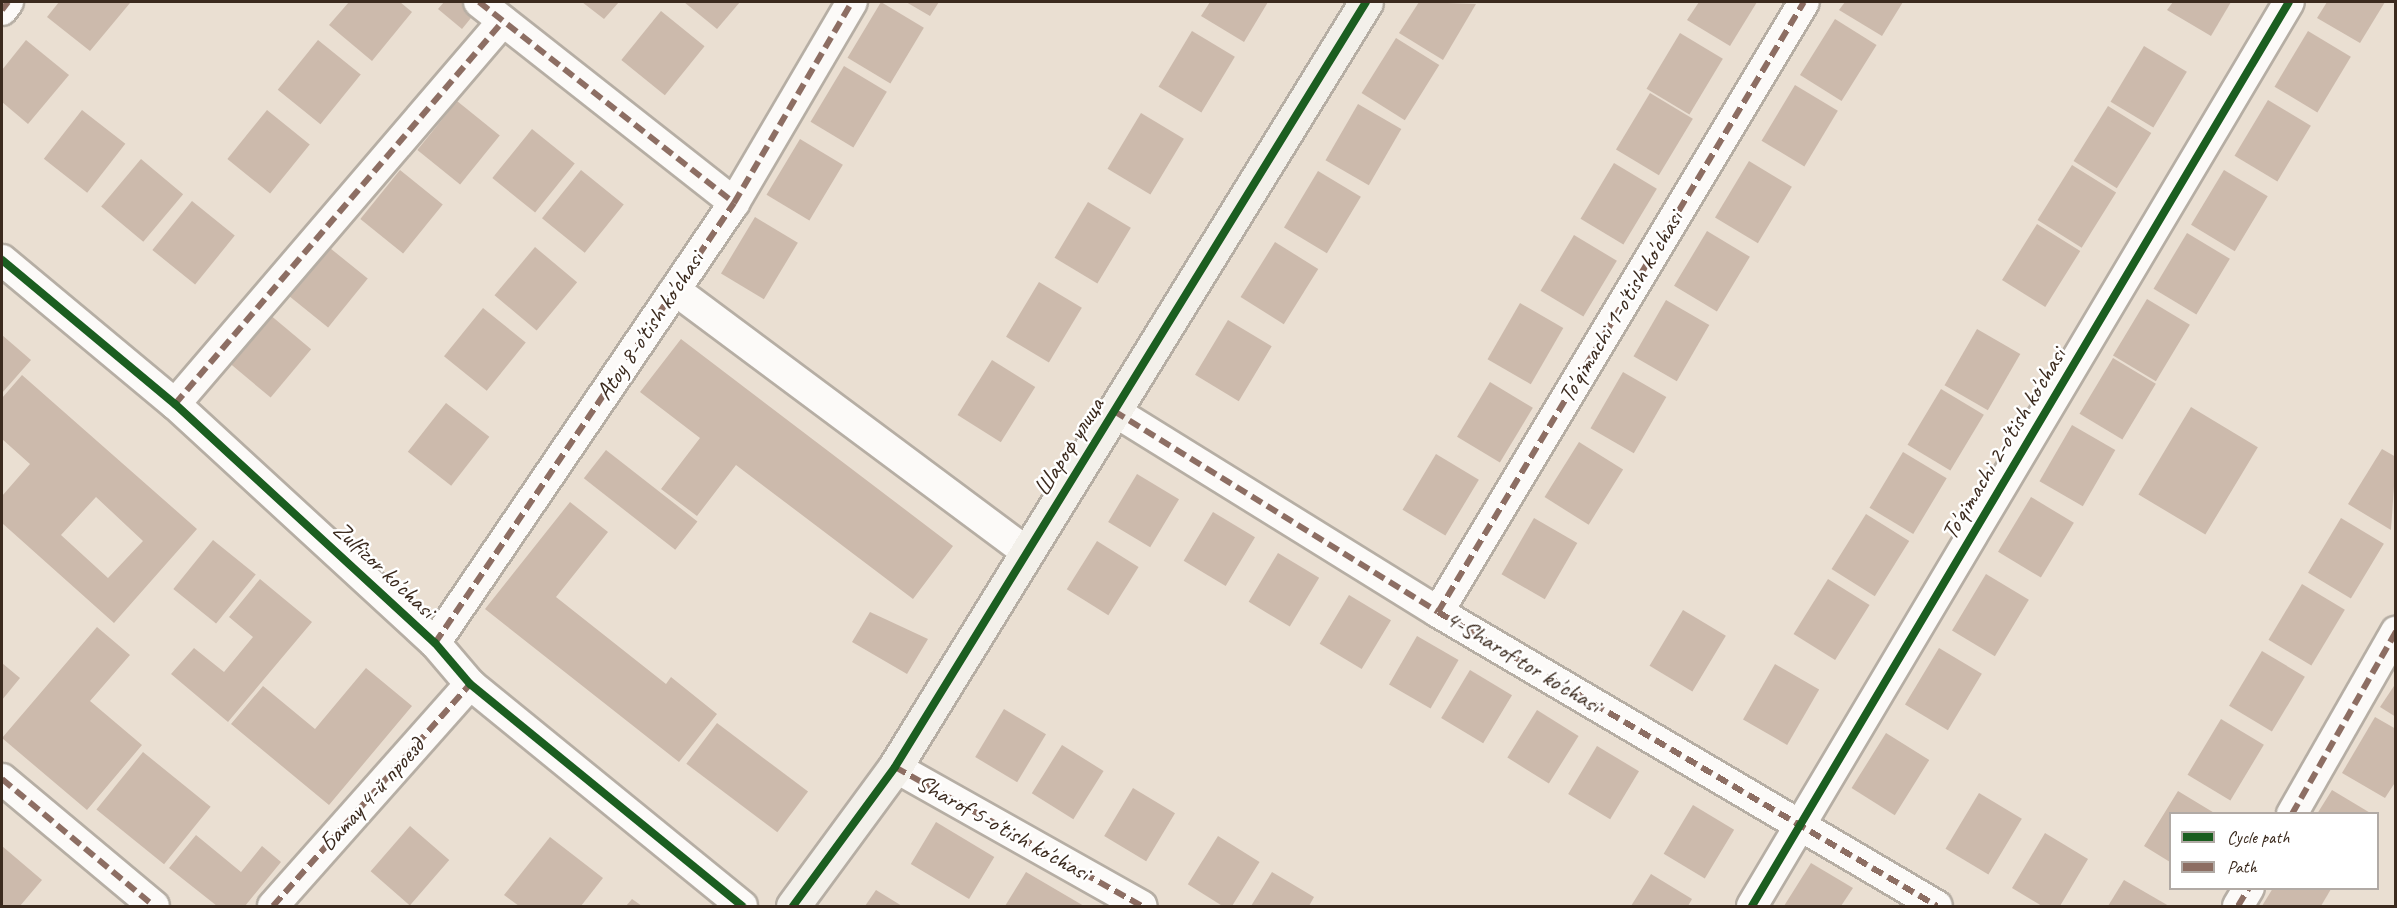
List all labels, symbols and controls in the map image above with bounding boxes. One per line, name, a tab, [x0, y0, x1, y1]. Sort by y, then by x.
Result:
street label: To'qimachi 1-o'tish ko'chasi	[1552, 206, 1690, 408]
street label: Atoy 8-o'tish ko'chasi	[590, 246, 710, 406]
street label: To'qimachi 2-o'tish ko'chasi	[1935, 343, 2073, 545]
street label: Шароф улица	[1027, 392, 1111, 502]
street label: Zulfizor ko'chasi	[327, 515, 441, 625]
street label: 4-Sharof tor ko'chasi	[1440, 604, 1606, 720]
street label: Батау 4-й проезд	[313, 732, 431, 858]
street label: Sharof 5-o'tish ko'chasi	[911, 768, 1095, 888]
legend	[2169, 812, 2379, 890]
text: Cycle path	[2227, 826, 2289, 848]
text: Path	[2227, 856, 2257, 878]

